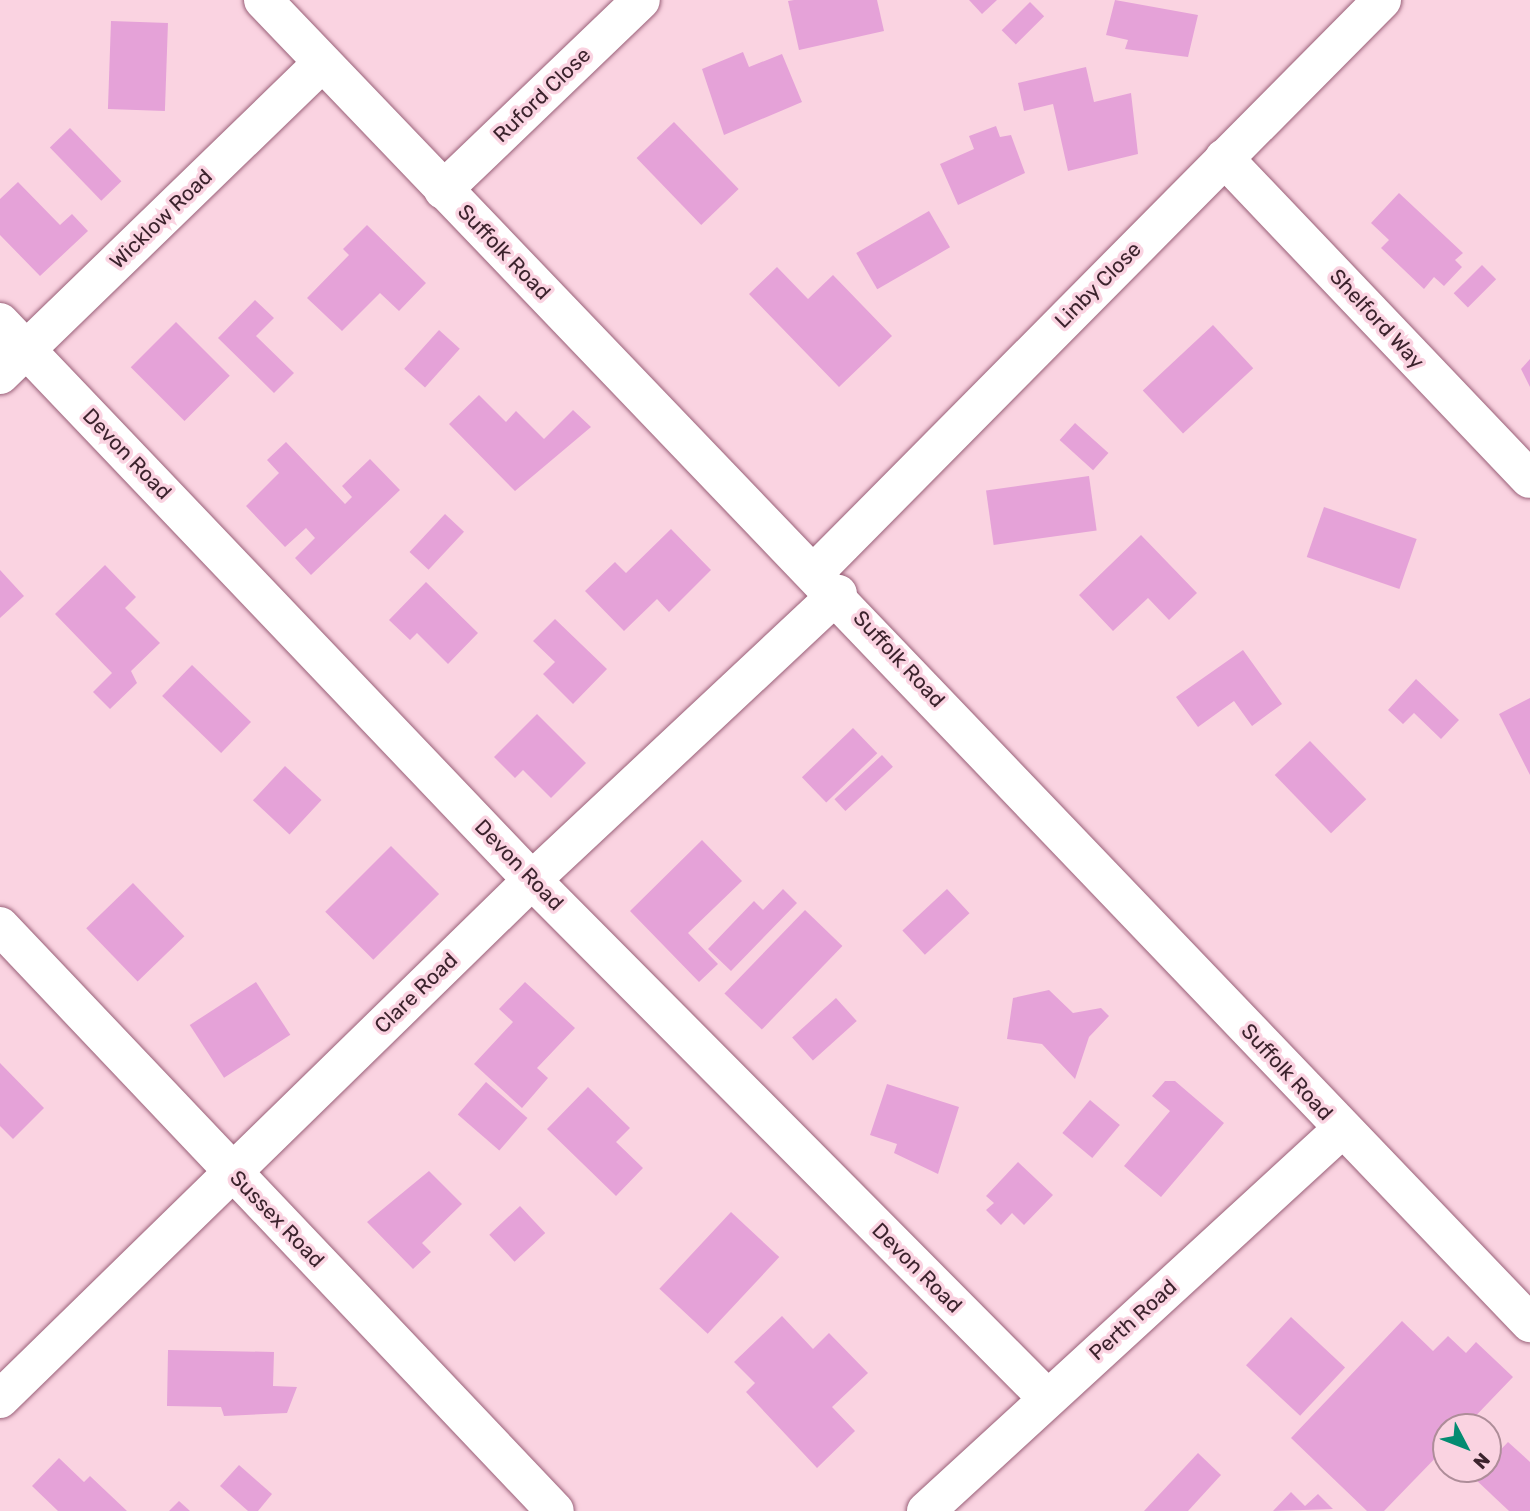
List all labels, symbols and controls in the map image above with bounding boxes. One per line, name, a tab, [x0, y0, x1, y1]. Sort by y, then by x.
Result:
street label: Ruford Close	[488, 42, 596, 148]
street label: Wicklow Road	[104, 164, 218, 274]
street label: Suffolk Road	[452, 199, 556, 305]
street label: Linby Close	[1049, 236, 1147, 334]
street label: Shelford Way	[1324, 264, 1430, 374]
street label: Devon Road	[77, 403, 177, 505]
street label: Suffolk Road	[848, 605, 950, 713]
street label: Devon Road	[469, 814, 569, 916]
street label: Clare Road	[369, 947, 463, 1039]
street label: Suffolk Road	[1236, 1018, 1338, 1126]
street label: Sussex Road	[225, 1165, 329, 1273]
street label: Devon Road	[867, 1218, 967, 1318]
street label: Perth Road	[1084, 1274, 1182, 1366]
north arrow	[1432, 1413, 1502, 1483]
text: N	[1468, 1448, 1495, 1474]

